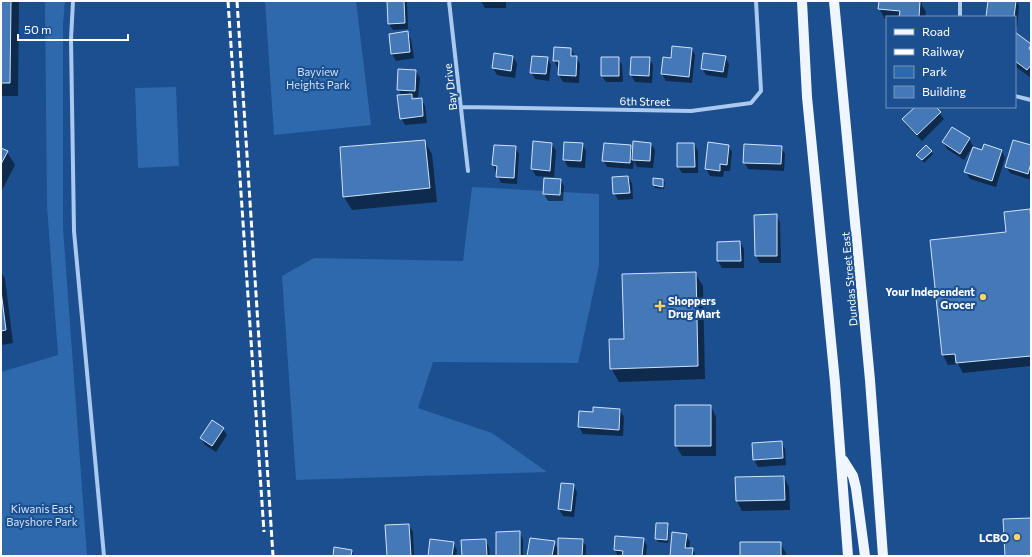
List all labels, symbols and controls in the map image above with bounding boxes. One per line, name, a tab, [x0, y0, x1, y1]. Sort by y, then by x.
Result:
scale bar	[18, 16, 128, 42]
legend	[886, 16, 1016, 108]
text: 50 m	[24, 22, 52, 36]
text: Road	[922, 24, 950, 38]
text: Railway	[922, 44, 964, 58]
street label: Bay Drive	[441, 63, 459, 111]
text: Park	[922, 64, 948, 78]
park label: Bayview Heights Park	[286, 65, 350, 91]
text: Building	[922, 84, 966, 98]
street label: 6th Street	[620, 94, 671, 108]
street label: Dundas Street East	[838, 231, 860, 327]
place label: Your Independent Grocer	[885, 285, 975, 311]
marker: Your Independent Grocer	[978, 292, 988, 302]
place label: Shoppers Drug Mart	[668, 294, 721, 320]
marker: Shoppers Drug Mart	[655, 301, 665, 311]
park label: Kiwanis East Bayshore Park	[6, 502, 78, 528]
place label: LCBO	[979, 531, 1009, 544]
marker: LCBO	[1012, 532, 1022, 542]

